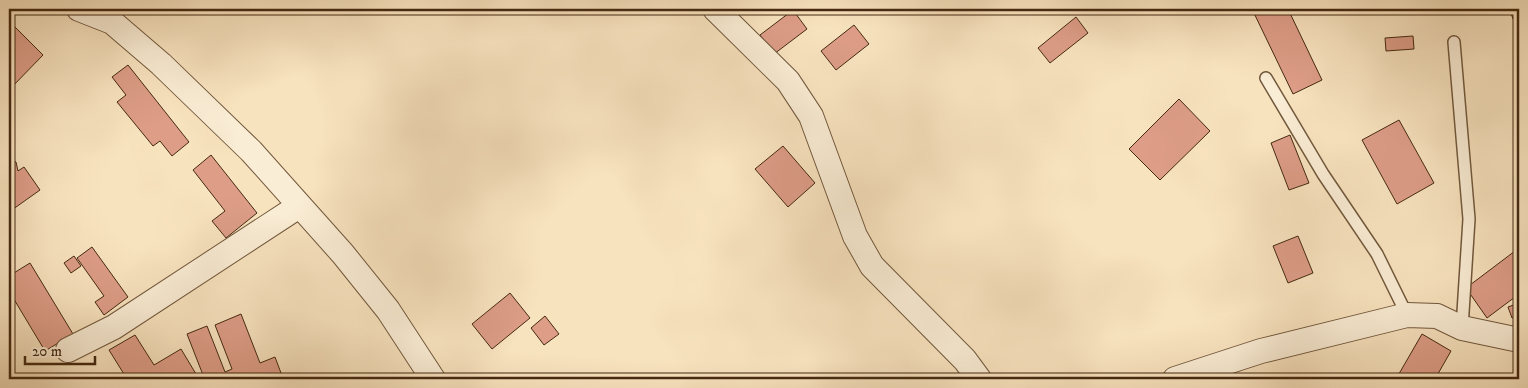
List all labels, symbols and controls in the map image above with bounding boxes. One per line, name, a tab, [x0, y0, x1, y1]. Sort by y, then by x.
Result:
scale bar	[25, 333, 95, 365]
text: 20 m	[32, 342, 62, 361]

